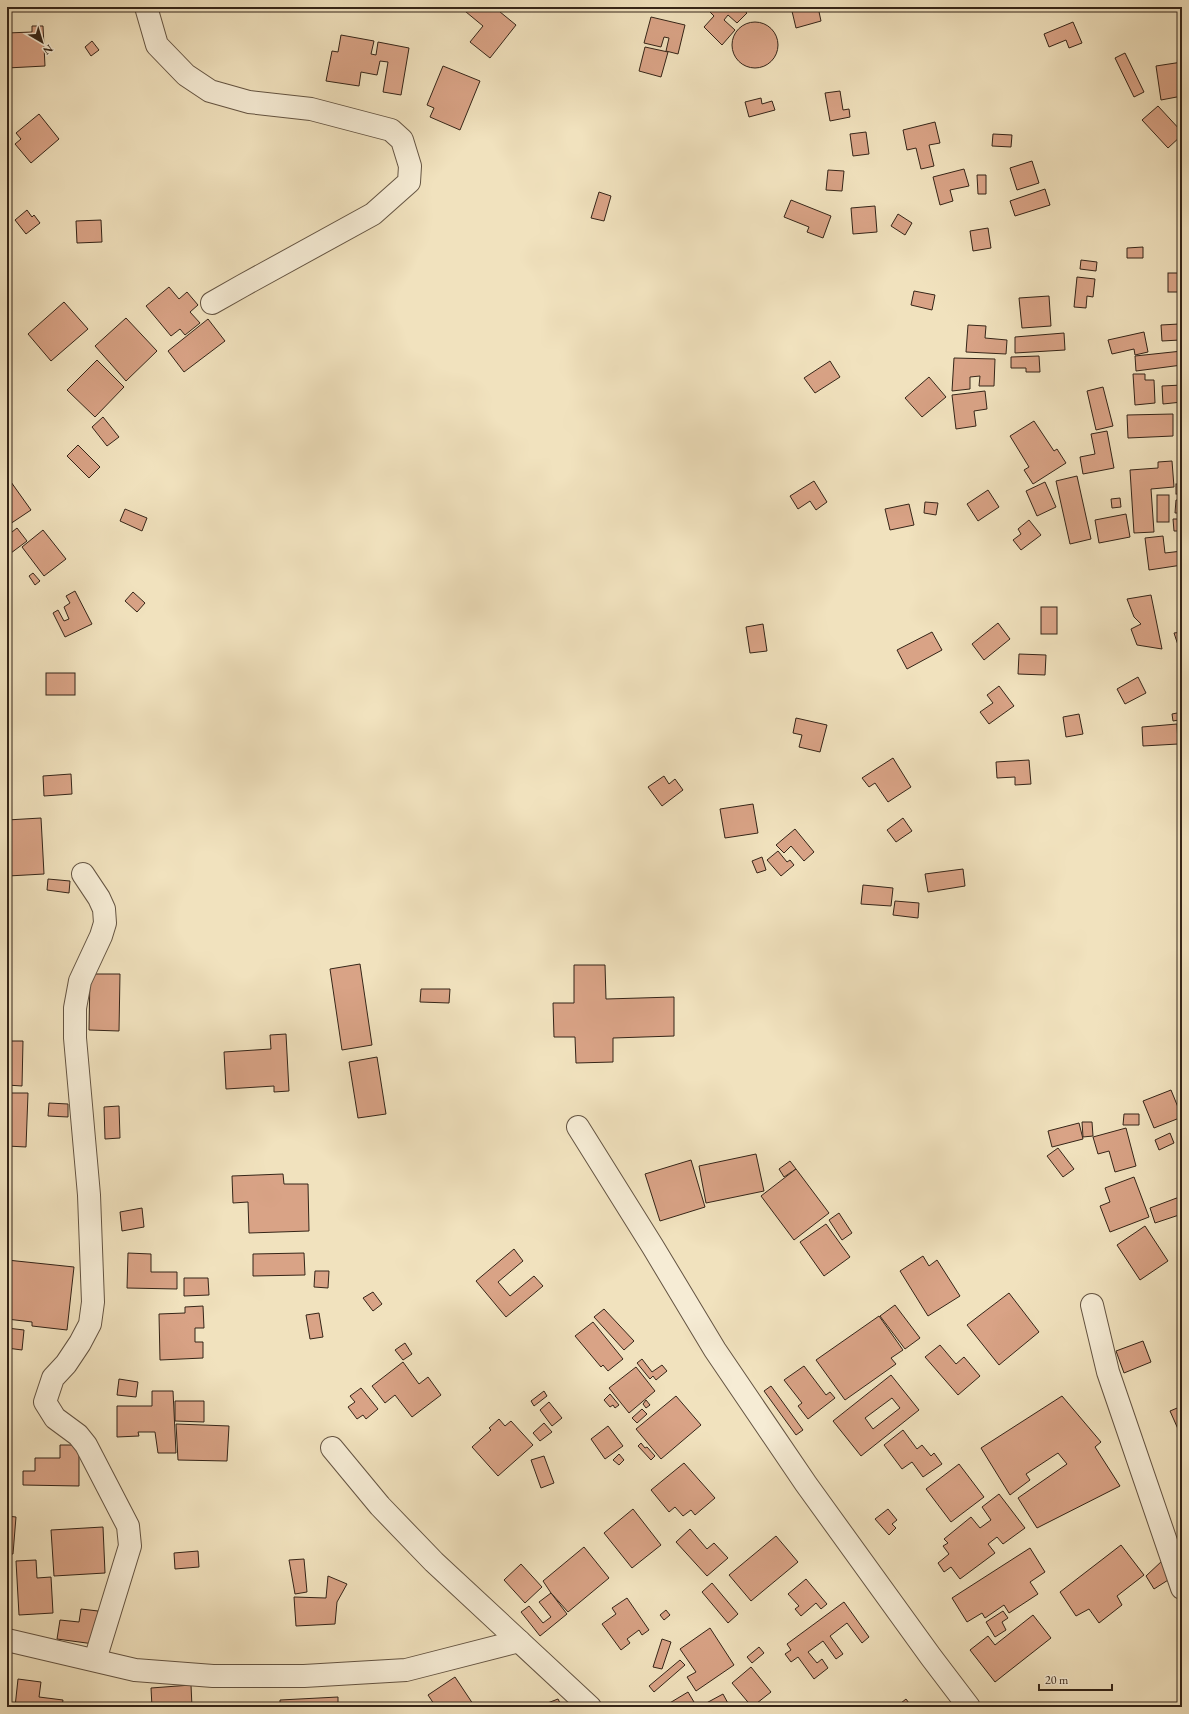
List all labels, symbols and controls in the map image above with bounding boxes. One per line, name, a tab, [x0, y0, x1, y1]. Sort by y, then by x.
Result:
north arrow	[22, 22, 62, 62]
text: N	[40, 42, 56, 58]
scale bar	[1039, 1666, 1112, 1692]
text: 20 m	[1045, 1672, 1069, 1688]

